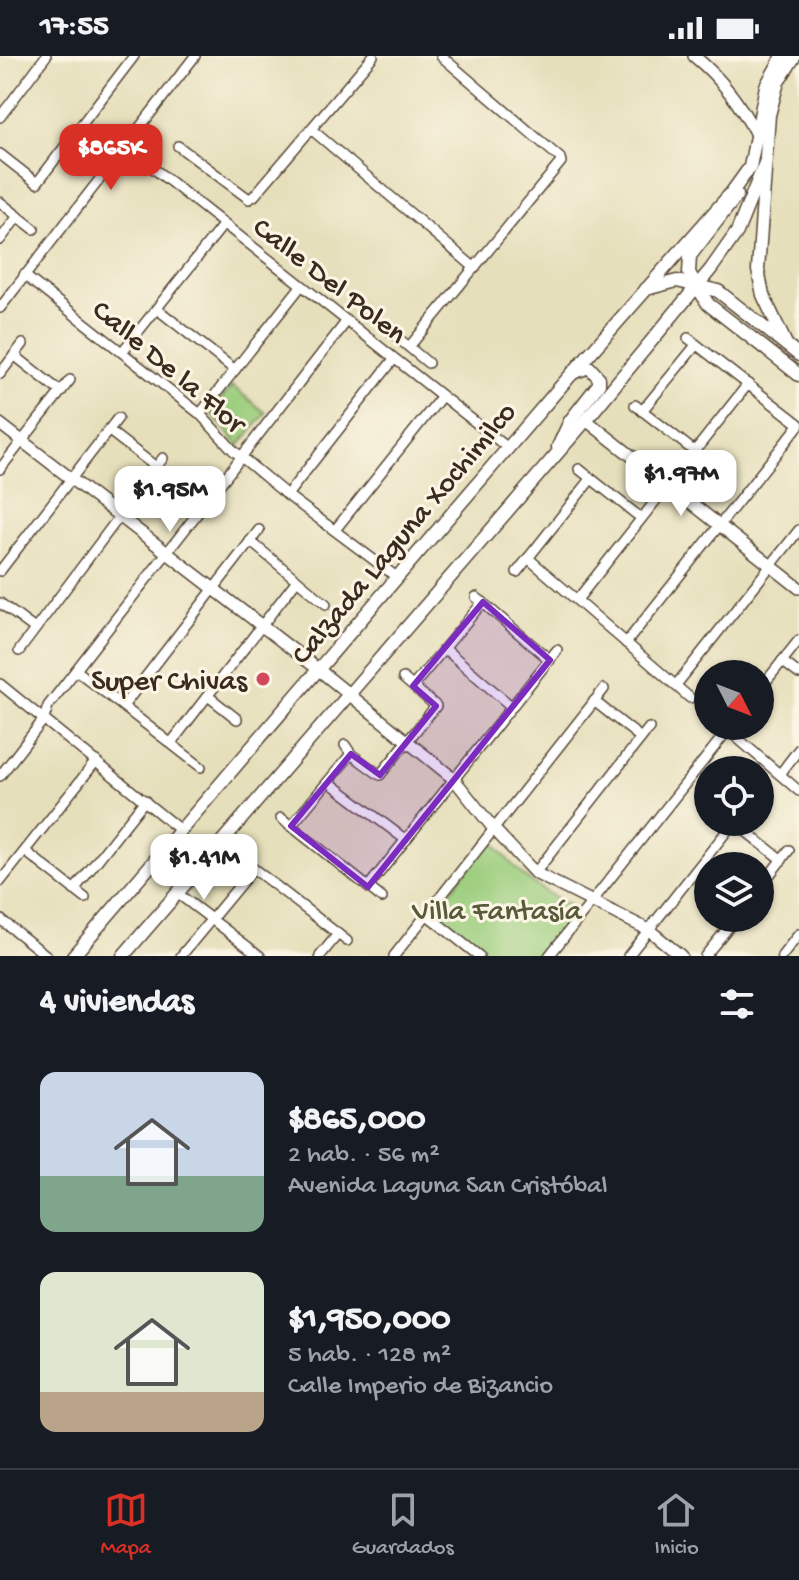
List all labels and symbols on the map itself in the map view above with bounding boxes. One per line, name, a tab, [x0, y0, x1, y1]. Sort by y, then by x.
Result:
pin: $865K	[55, 124, 167, 192]
street label: Calle Del Polen	[244, 212, 412, 354]
street label: Calle De la Flor	[83, 294, 253, 444]
street label: Calzada Laguna Xochimilco	[285, 396, 526, 673]
pin: $1.97M	[616, 450, 746, 518]
pin: $1.95M	[105, 466, 235, 534]
north arrow	[694, 660, 774, 740]
place label: Super Chivas	[91, 666, 248, 701]
marker: Super Chivas	[254, 670, 272, 688]
pin: $1.41M	[139, 834, 269, 902]
park label: Villa Fantasía	[411, 896, 583, 931]

